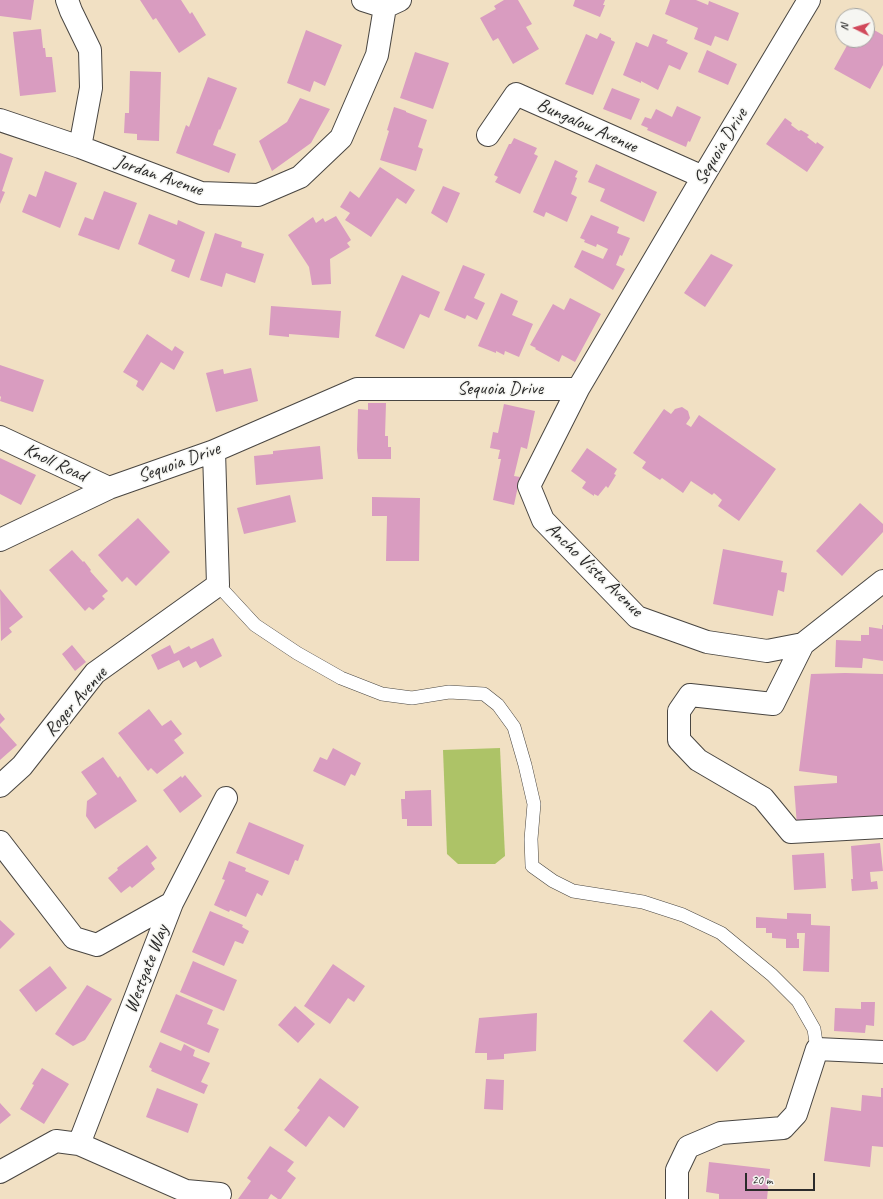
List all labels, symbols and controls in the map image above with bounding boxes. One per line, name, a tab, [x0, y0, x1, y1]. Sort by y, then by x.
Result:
north arrow	[835, 8, 875, 48]
text: N	[837, 23, 851, 31]
street label: Bungalow Avenue	[533, 94, 641, 158]
street label: Sequoia Drive	[689, 104, 753, 190]
street label: Jordan Avenue	[112, 150, 206, 202]
street label: Sequoia Drive	[457, 378, 543, 400]
street label: Sequoia Drive	[135, 438, 223, 488]
street label: Knoll Road	[20, 439, 90, 487]
street label: Ancho Vista Avenue	[541, 518, 647, 622]
street label: Roger Avenue	[40, 663, 112, 741]
street label: Westgate Way	[120, 922, 174, 1016]
scale bar	[747, 1165, 817, 1191]
text: 20 m	[752, 1172, 772, 1188]

